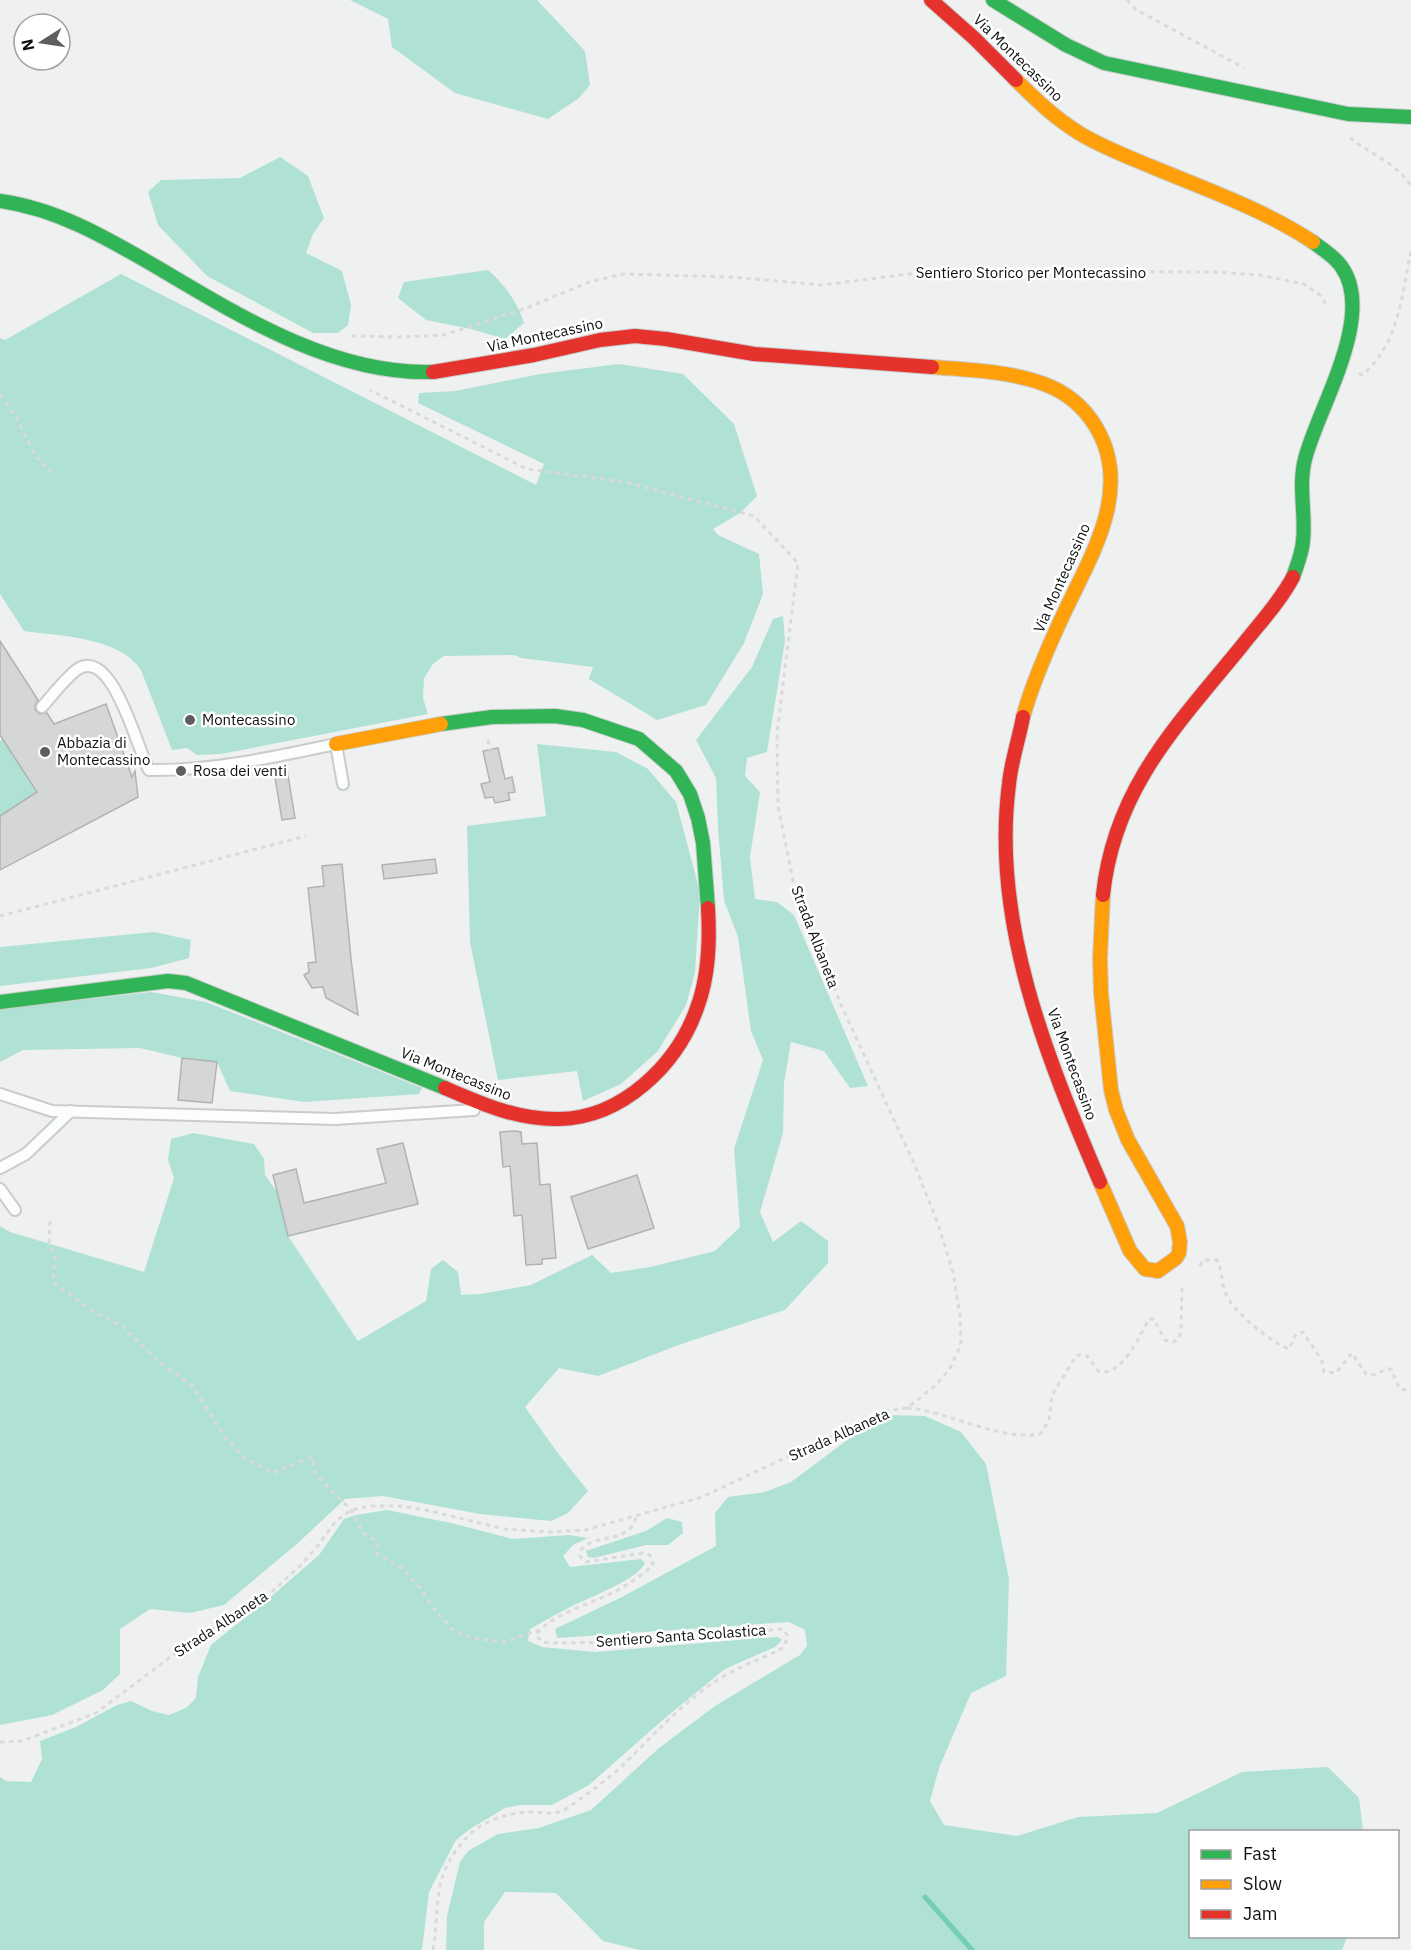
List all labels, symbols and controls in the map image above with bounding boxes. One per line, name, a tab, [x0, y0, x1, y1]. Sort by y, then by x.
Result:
street label: Via Montecassino	[969, 10, 1067, 105]
north arrow	[12, 12, 72, 72]
text: N	[16, 37, 38, 53]
street label: Sentiero Storico per Montecassino	[916, 263, 1146, 282]
street label: Via Montecassino	[485, 313, 604, 356]
street label: Via Montecassino	[1029, 520, 1094, 635]
place label: Montecassino	[202, 710, 295, 729]
marker: Montecassino	[183, 713, 197, 727]
place label: Abbazia di Montecassino	[57, 733, 150, 769]
marker: Abbazia di Montecassino	[38, 745, 52, 759]
place label: Rosa dei venti	[193, 761, 287, 780]
marker: Rosa dei venti	[174, 764, 188, 778]
street label: Strada Albaneta	[787, 883, 844, 991]
street label: Via Montecassino	[1043, 1005, 1102, 1122]
street label: Via Montecassino	[398, 1043, 514, 1104]
street label: Strada Albaneta	[786, 1404, 892, 1465]
street label: Strada Albaneta	[170, 1586, 271, 1661]
street label: Sentiero Santa Scolastica	[595, 1620, 767, 1651]
legend	[1189, 1830, 1399, 1938]
text: Fast	[1243, 1842, 1277, 1865]
text: Slow	[1243, 1872, 1282, 1895]
text: Jam	[1243, 1902, 1278, 1925]

